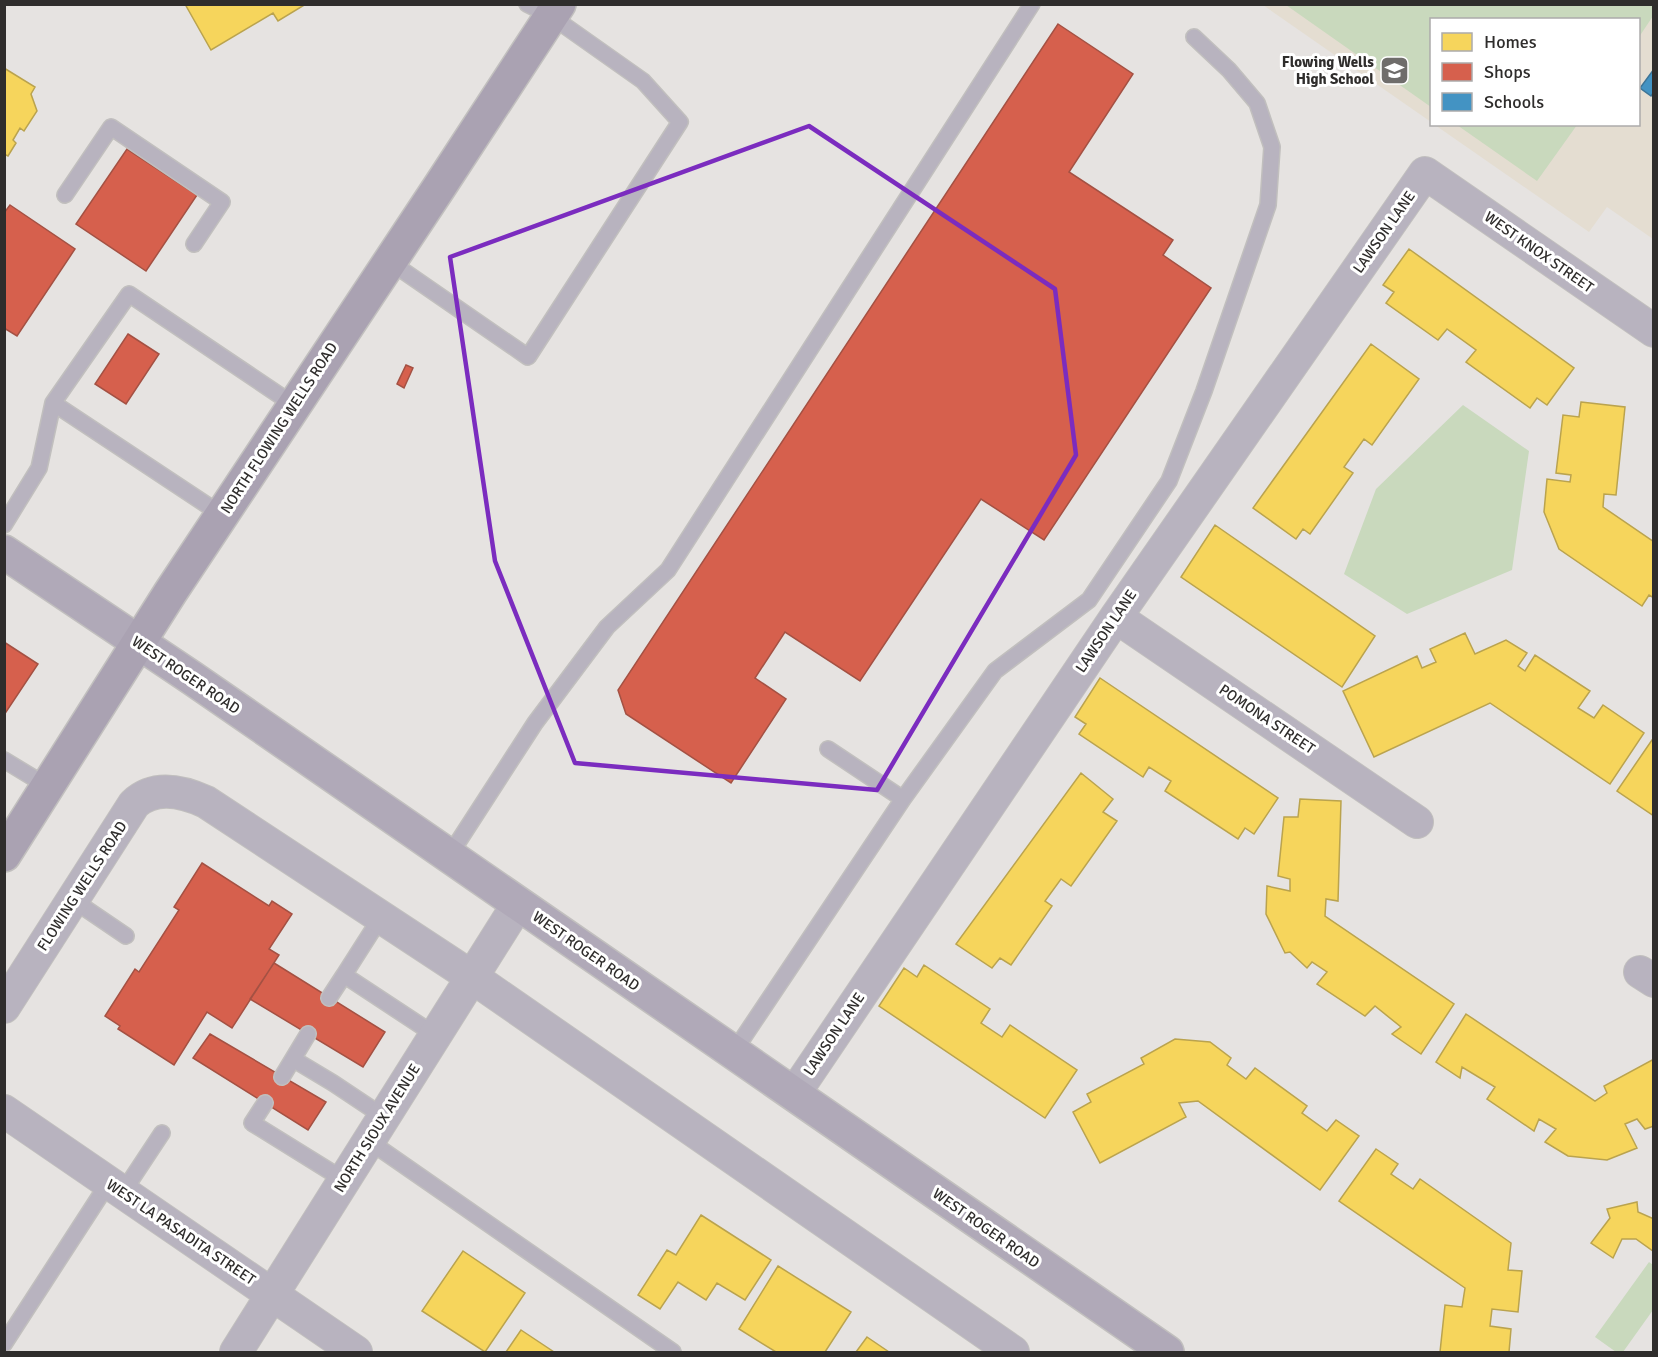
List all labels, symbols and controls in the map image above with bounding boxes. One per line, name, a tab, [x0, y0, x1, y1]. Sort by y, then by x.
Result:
legend	[1430, 18, 1640, 126]
text: Homes	[1484, 31, 1537, 53]
place label: Flowing Wells High School	[1282, 53, 1374, 88]
school or university icon: Flowing Wells High School	[1379, 55, 1411, 87]
text: Shops	[1484, 61, 1531, 83]
text: Schools	[1484, 91, 1544, 113]
street label: LAWSON LANE	[1349, 187, 1419, 277]
street label: WEST KNOX STREET	[1481, 208, 1598, 297]
street label: NORTH FLOWING WELLS ROAD	[217, 339, 341, 517]
street label: LAWSON LANE	[1072, 586, 1140, 676]
street label: WEST ROGER ROAD	[129, 632, 243, 718]
street label: POMONA STREET	[1216, 680, 1319, 758]
street label: FLOWING WELLS ROAD	[33, 818, 131, 954]
street label: WEST ROGER ROAD	[529, 907, 643, 995]
street label: LAWSON LANE	[800, 989, 868, 1079]
street label: NORTH SIOUX AVENUE	[330, 1060, 424, 1196]
street label: WEST LA PASADITA STREET	[103, 1175, 259, 1289]
street label: WEST ROGER ROAD	[929, 1184, 1043, 1272]

